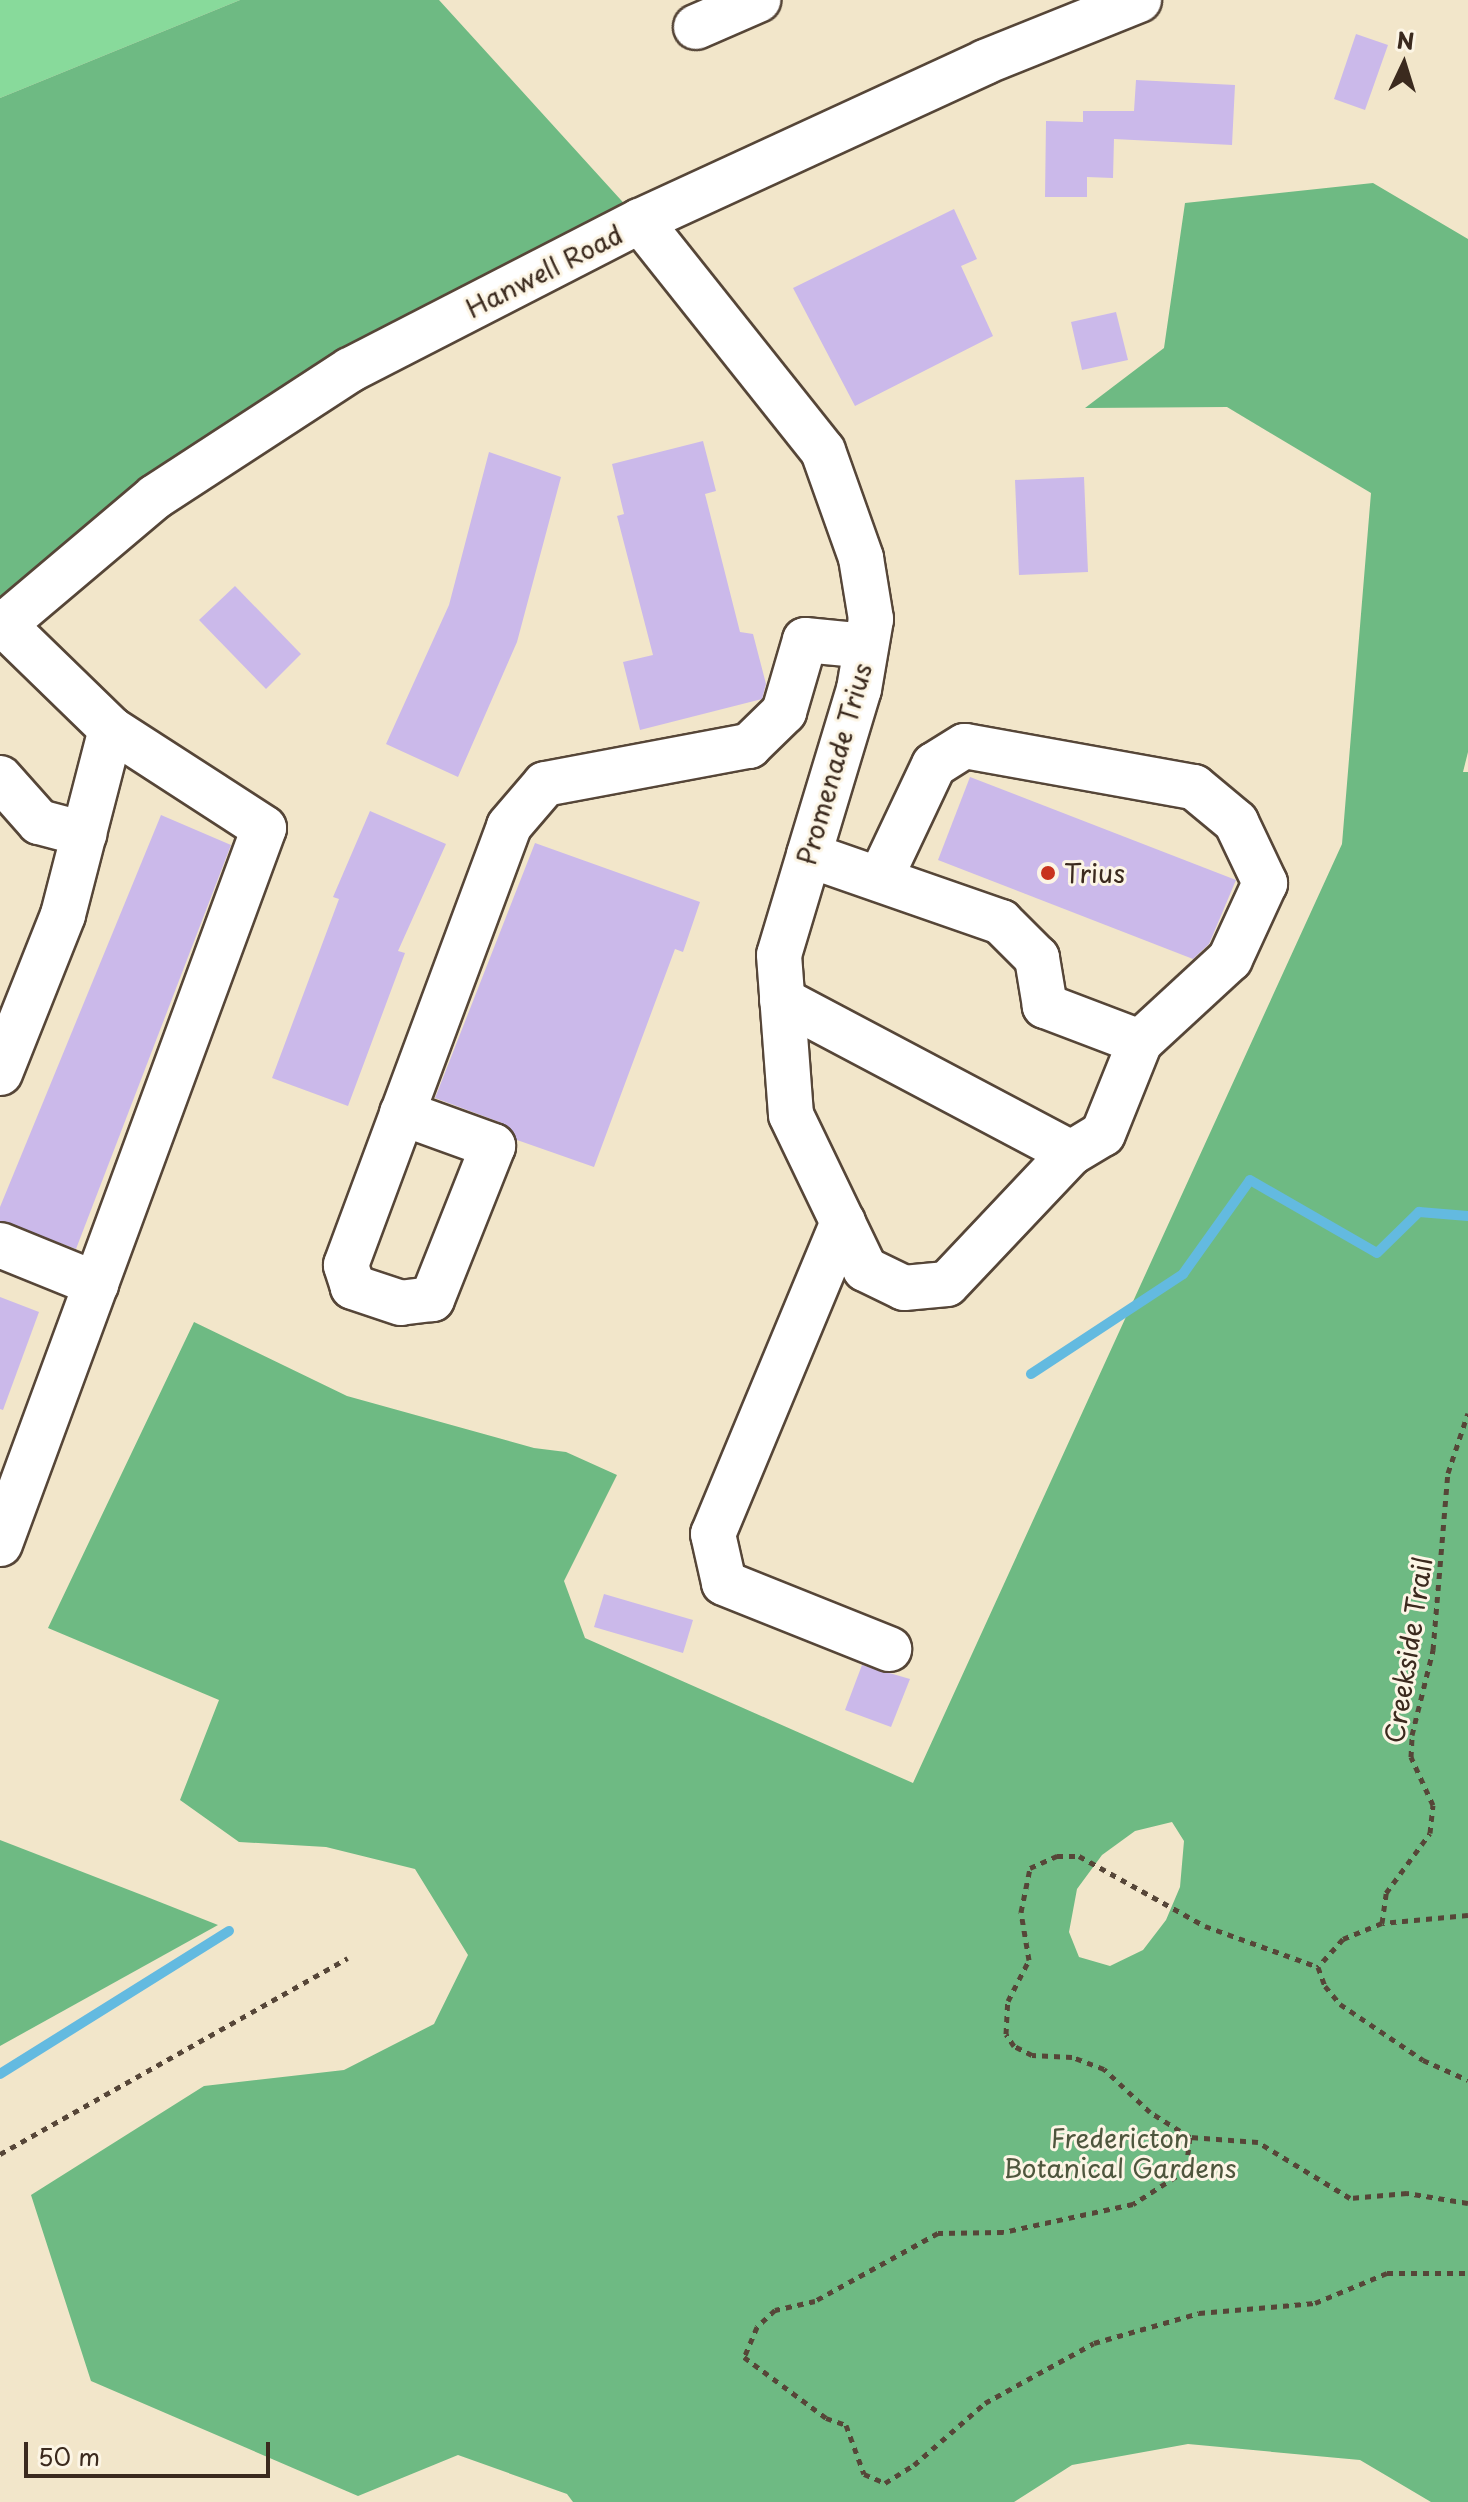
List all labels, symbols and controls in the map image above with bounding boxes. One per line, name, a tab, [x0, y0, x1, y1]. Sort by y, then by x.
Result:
text: N	[1396, 22, 1416, 57]
north arrow	[1364, 24, 1444, 104]
street label: Hanwell Road	[460, 218, 628, 324]
street label: Promenade Trius	[790, 659, 878, 869]
place label: Trius	[1064, 857, 1125, 889]
marker: Trius	[1039, 864, 1057, 882]
street label: Creekside Trail	[1378, 1554, 1438, 1746]
park label: Fredericton Botanical Gardens	[1003, 2122, 1237, 2184]
scale bar	[28, 2426, 274, 2476]
text: 50 m	[38, 2438, 100, 2474]

